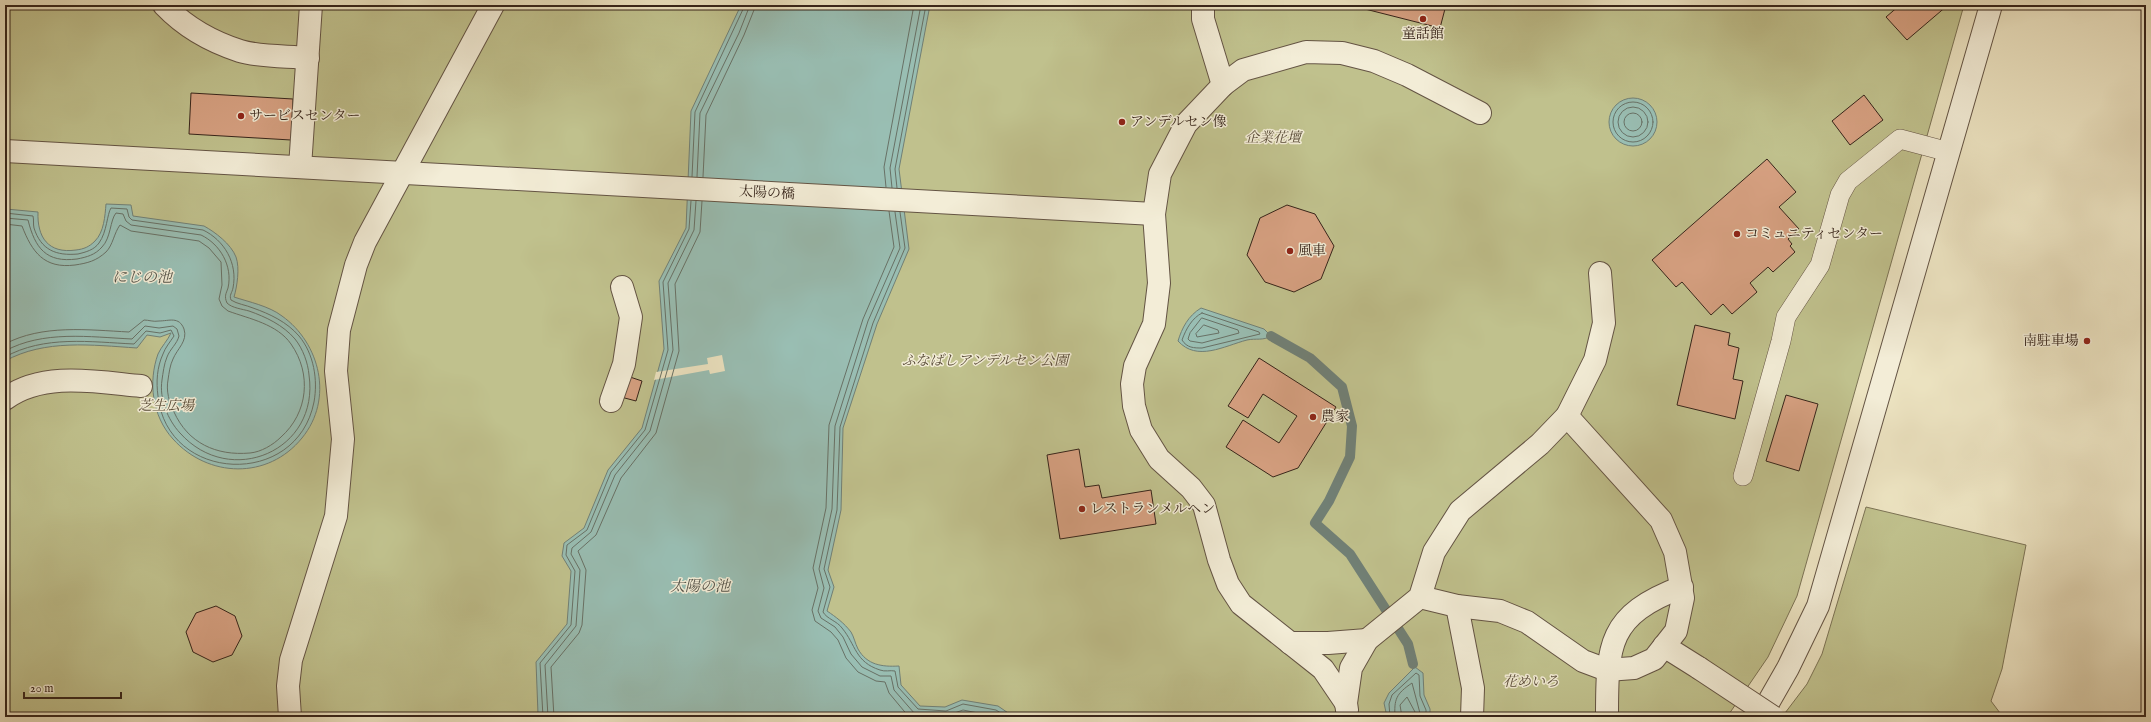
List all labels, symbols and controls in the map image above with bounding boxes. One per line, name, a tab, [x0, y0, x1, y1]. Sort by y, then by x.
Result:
marker: 童話館	[1418, 14, 1428, 24]
place label: 童話館	[1402, 25, 1444, 43]
place label: サービスセンター	[249, 107, 360, 125]
marker: サービスセンター	[236, 111, 246, 121]
place label: アンデルセン像	[1130, 113, 1227, 131]
marker: アンデルセン像	[1117, 117, 1127, 127]
park label: 企業花壇	[1245, 129, 1303, 147]
street label: 太陽の橋	[739, 183, 795, 203]
place label: コミュニティセンター	[1745, 225, 1883, 243]
marker: コミュニティセンター	[1732, 229, 1742, 239]
place label: 風車	[1298, 242, 1326, 260]
marker: 風車	[1285, 246, 1295, 256]
water label: にじの池	[112, 268, 174, 287]
place label: 南駐車場	[2023, 332, 2079, 350]
marker: 南駐車場	[2082, 336, 2092, 346]
park label: ふなばしアンデルセン公園	[902, 352, 1070, 370]
park label: 芝生広場	[138, 397, 196, 415]
place label: 農家	[1321, 408, 1349, 426]
marker: 農家	[1308, 412, 1318, 422]
place label: レストランメルヘン	[1090, 500, 1215, 518]
marker: レストランメルヘン	[1077, 504, 1087, 514]
water label: 太陽の池	[670, 577, 732, 596]
park label: 花めいろ	[1503, 673, 1559, 691]
scale bar	[24, 674, 121, 700]
text: 20 m	[30, 681, 53, 696]

